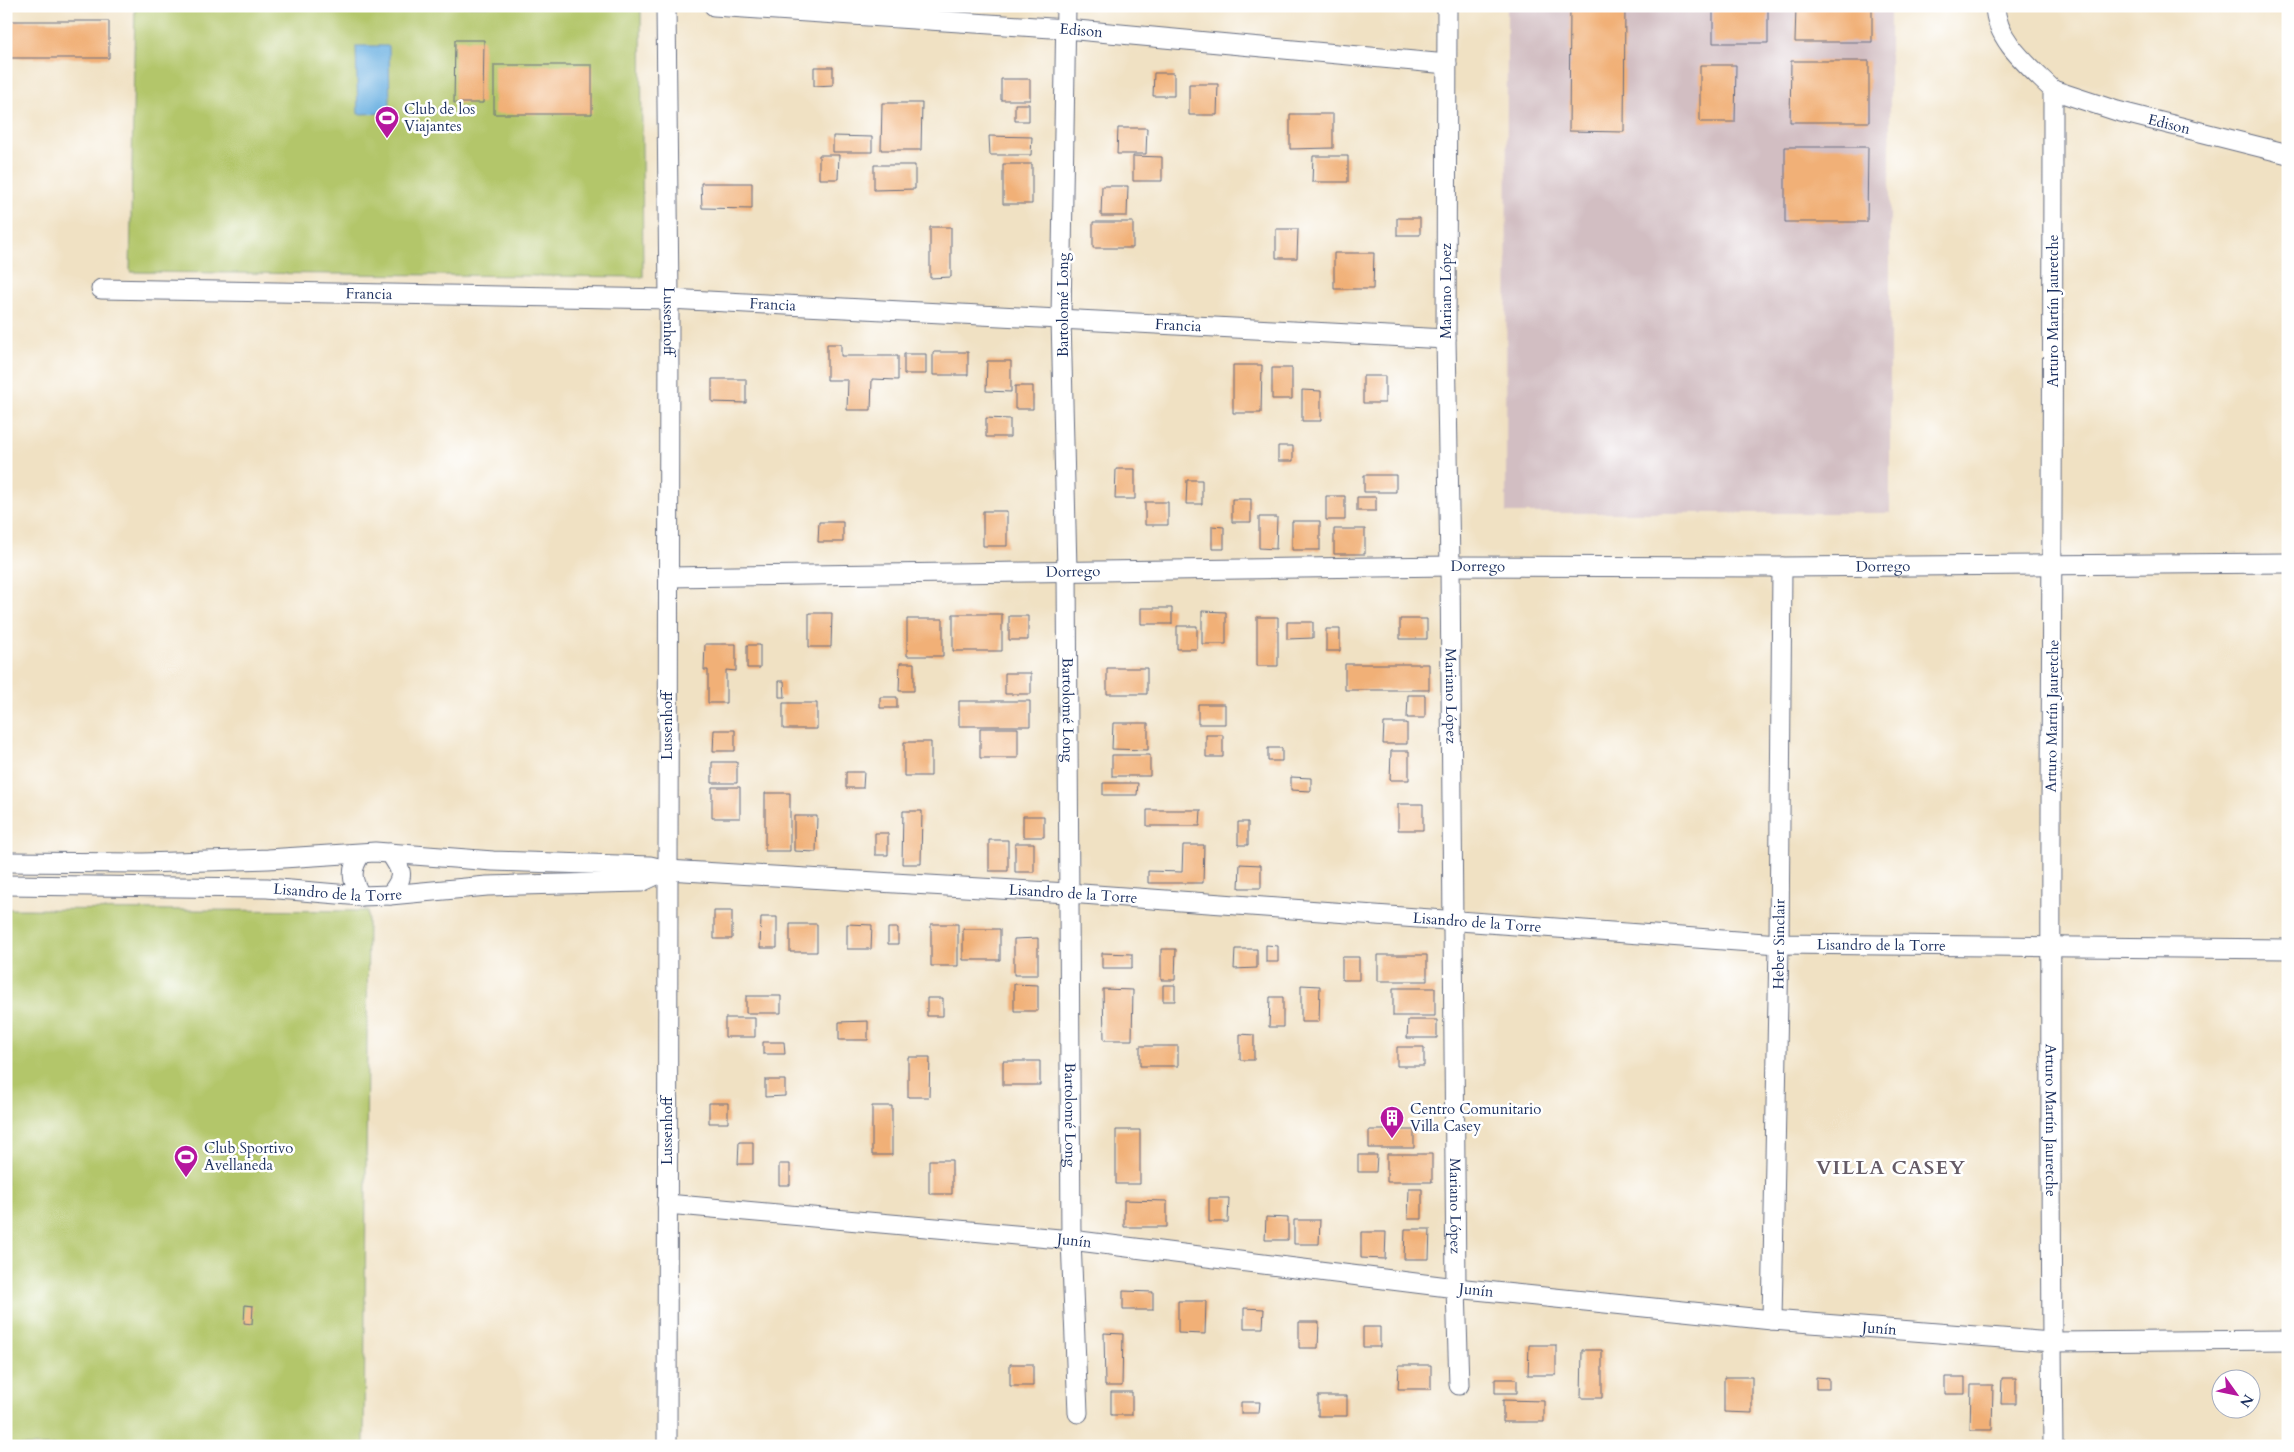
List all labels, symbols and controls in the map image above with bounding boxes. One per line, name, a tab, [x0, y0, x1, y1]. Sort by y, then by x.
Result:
street label: Edison	[1059, 19, 1104, 42]
place label: Club de los Viajantes	[404, 99, 475, 136]
sports icon: Club de los Viajantes	[374, 105, 400, 139]
street label: Edison	[2146, 109, 2193, 139]
street label: Arturo Martín Jauretche	[2043, 234, 2063, 388]
street label: Mariano López	[1436, 243, 1456, 339]
street label: Bartolomé Long	[1053, 252, 1073, 357]
street label: Francia	[345, 283, 393, 304]
street label: Lussenhoff	[659, 287, 679, 358]
street label: Francia	[749, 293, 797, 316]
street label: Francia	[1154, 314, 1203, 336]
street label: Dorrego	[1451, 556, 1505, 576]
street label: Dorrego	[1856, 556, 1910, 576]
street label: Dorrego	[1046, 561, 1100, 582]
street label: Arturo Martín Jauretche	[2041, 639, 2063, 793]
street label: Mariano López	[1441, 648, 1461, 744]
street label: Bartolomé Long	[1058, 658, 1078, 763]
street label: Lussenhoff	[657, 689, 677, 760]
street label: Lisandro de la Torre	[273, 879, 403, 906]
street label: Lisandro de la Torre	[1008, 880, 1138, 908]
street label: Heber Sinclair	[1768, 898, 1789, 990]
street label: Lisandro de la Torre	[1412, 908, 1542, 937]
street label: Lisandro de la Torre	[1817, 934, 1946, 956]
street label: Arturo Martín Jauretche	[2041, 1044, 2061, 1197]
street label: Bartolomé Long	[1060, 1062, 1081, 1168]
street label: Lussenhoff	[657, 1094, 677, 1165]
place label: Centro Comunitario Villa Casey	[1410, 1099, 1541, 1136]
building icon: Centro Comunitario Villa Casey	[1379, 1105, 1405, 1139]
place label: Club Sportivo Avellaneda	[204, 1138, 293, 1175]
sports icon: Club Sportivo Avellaneda	[173, 1144, 199, 1178]
district label: VILLA CASEY	[1816, 1154, 1966, 1181]
street label: Mariano López	[1445, 1158, 1466, 1254]
street label: Junín	[1054, 1229, 1093, 1253]
street label: Junín	[1456, 1278, 1495, 1302]
street label: Junín	[1859, 1317, 1898, 1340]
north arrow	[2212, 1370, 2262, 1420]
text: N	[2235, 1391, 2258, 1411]

